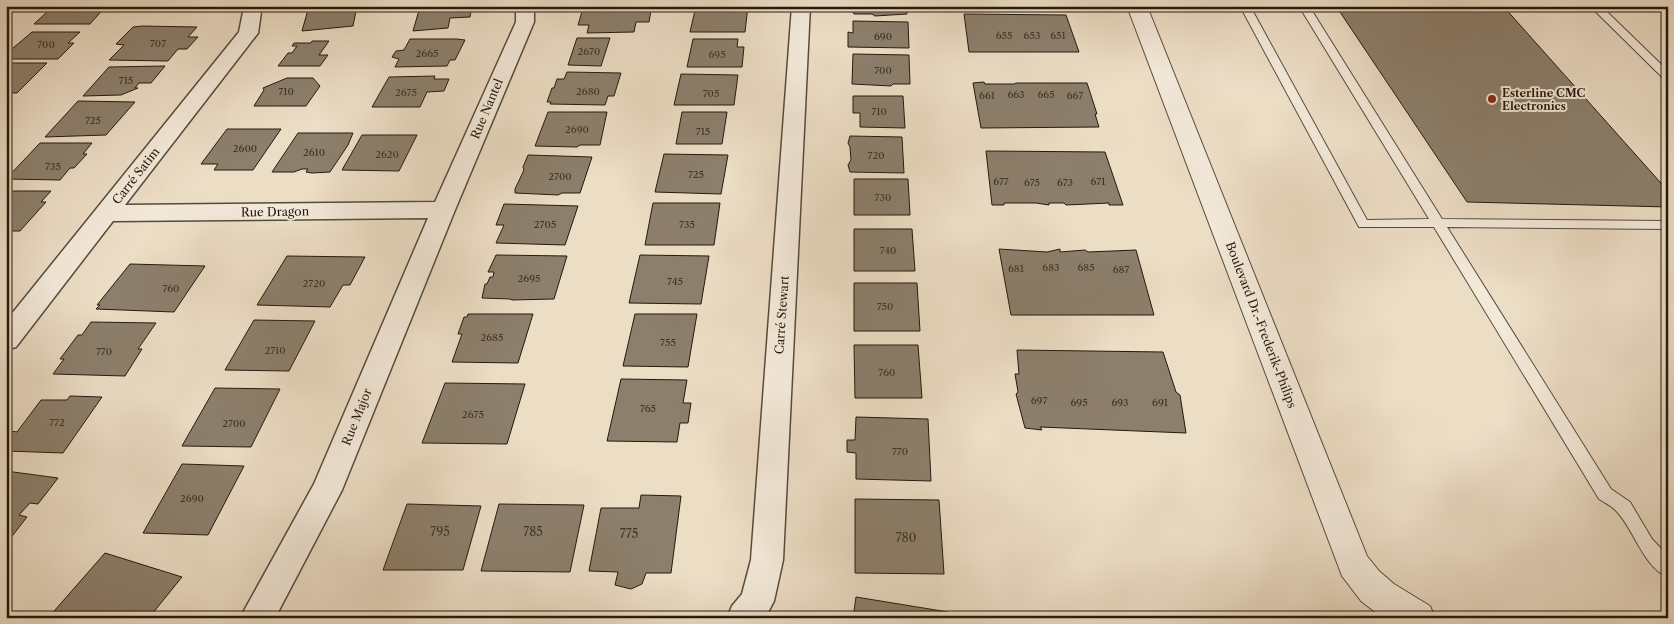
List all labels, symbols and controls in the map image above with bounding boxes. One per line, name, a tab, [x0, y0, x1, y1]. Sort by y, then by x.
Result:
house number: 655	[996, 29, 1012, 42]
house number: 653	[1024, 29, 1040, 42]
house number: 651	[1050, 29, 1067, 42]
house number: 690	[874, 30, 892, 43]
house number: 707	[150, 37, 166, 50]
house number: 700	[37, 38, 55, 51]
house number: 2670	[578, 45, 600, 58]
house number: 2665	[416, 47, 438, 60]
house number: 695	[708, 48, 726, 61]
house number: 700	[874, 64, 892, 77]
house number: 715	[119, 74, 133, 87]
street label: Rue Nantel	[467, 76, 506, 141]
house number: 710	[278, 85, 294, 98]
house number: 2680	[576, 85, 600, 98]
house number: 2675	[395, 86, 417, 99]
place label: Esterline CMC Electronics	[1502, 86, 1585, 113]
house number: 705	[703, 87, 719, 100]
house number: 663	[1007, 88, 1025, 101]
house number: 665	[1037, 88, 1055, 101]
house number: 661	[979, 89, 996, 102]
house number: 667	[1067, 89, 1083, 102]
marker: Esterline CMC Electronics	[1486, 93, 1498, 105]
house number: 710	[871, 105, 887, 118]
house number: 725	[85, 114, 101, 127]
house number: 2690	[565, 123, 589, 136]
house number: 715	[696, 125, 710, 138]
house number: 2600	[233, 142, 257, 155]
street label: Carré Satim	[109, 144, 162, 207]
house number: 2610	[303, 146, 325, 159]
house number: 2620	[375, 148, 399, 161]
house number: 720	[867, 149, 885, 162]
house number: 735	[45, 160, 61, 173]
house number: 725	[688, 168, 704, 181]
house number: 2700	[548, 170, 572, 183]
house number: 677	[993, 175, 1009, 188]
house number: 671	[1091, 175, 1106, 188]
house number: 675	[1024, 176, 1040, 189]
house number: 673	[1057, 176, 1073, 189]
house number: 730	[875, 191, 891, 204]
street label: Rue Dragon	[241, 203, 310, 220]
house number: 2705	[534, 218, 556, 231]
house number: 735	[679, 218, 695, 231]
street label: Boulevard Dr.-Frederik-Philips	[1223, 239, 1300, 410]
house number: 740	[880, 244, 896, 257]
house number: 683	[1042, 261, 1060, 274]
house number: 685	[1077, 261, 1095, 274]
house number: 681	[1008, 262, 1025, 275]
house number: 687	[1113, 263, 1129, 276]
house number: 2695	[518, 272, 540, 285]
street label: Carré Stewart	[771, 274, 792, 355]
house number: 745	[667, 275, 683, 288]
house number: 2720	[303, 277, 325, 290]
house number: 760	[163, 282, 179, 295]
house number: 750	[877, 300, 893, 313]
house number: 2685	[481, 331, 503, 344]
house number: 755	[660, 336, 676, 349]
house number: 2710	[264, 344, 286, 357]
house number: 770	[96, 345, 112, 358]
house number: 760	[879, 366, 895, 379]
street label: Rue Major	[338, 386, 375, 448]
house number: 697	[1031, 394, 1047, 407]
house number: 695	[1070, 396, 1088, 409]
house number: 693	[1111, 396, 1129, 409]
house number: 691	[1152, 396, 1169, 409]
house number: 765	[640, 402, 656, 415]
house number: 2675	[462, 408, 484, 421]
house number: 772	[49, 416, 65, 429]
house number: 2700	[222, 417, 246, 430]
house number: 770	[892, 445, 908, 458]
house number: 2690	[180, 492, 204, 505]
house number: 795	[430, 524, 450, 539]
house number: 785	[523, 524, 543, 539]
house number: 775	[620, 526, 638, 541]
house number: 780	[896, 530, 916, 545]

